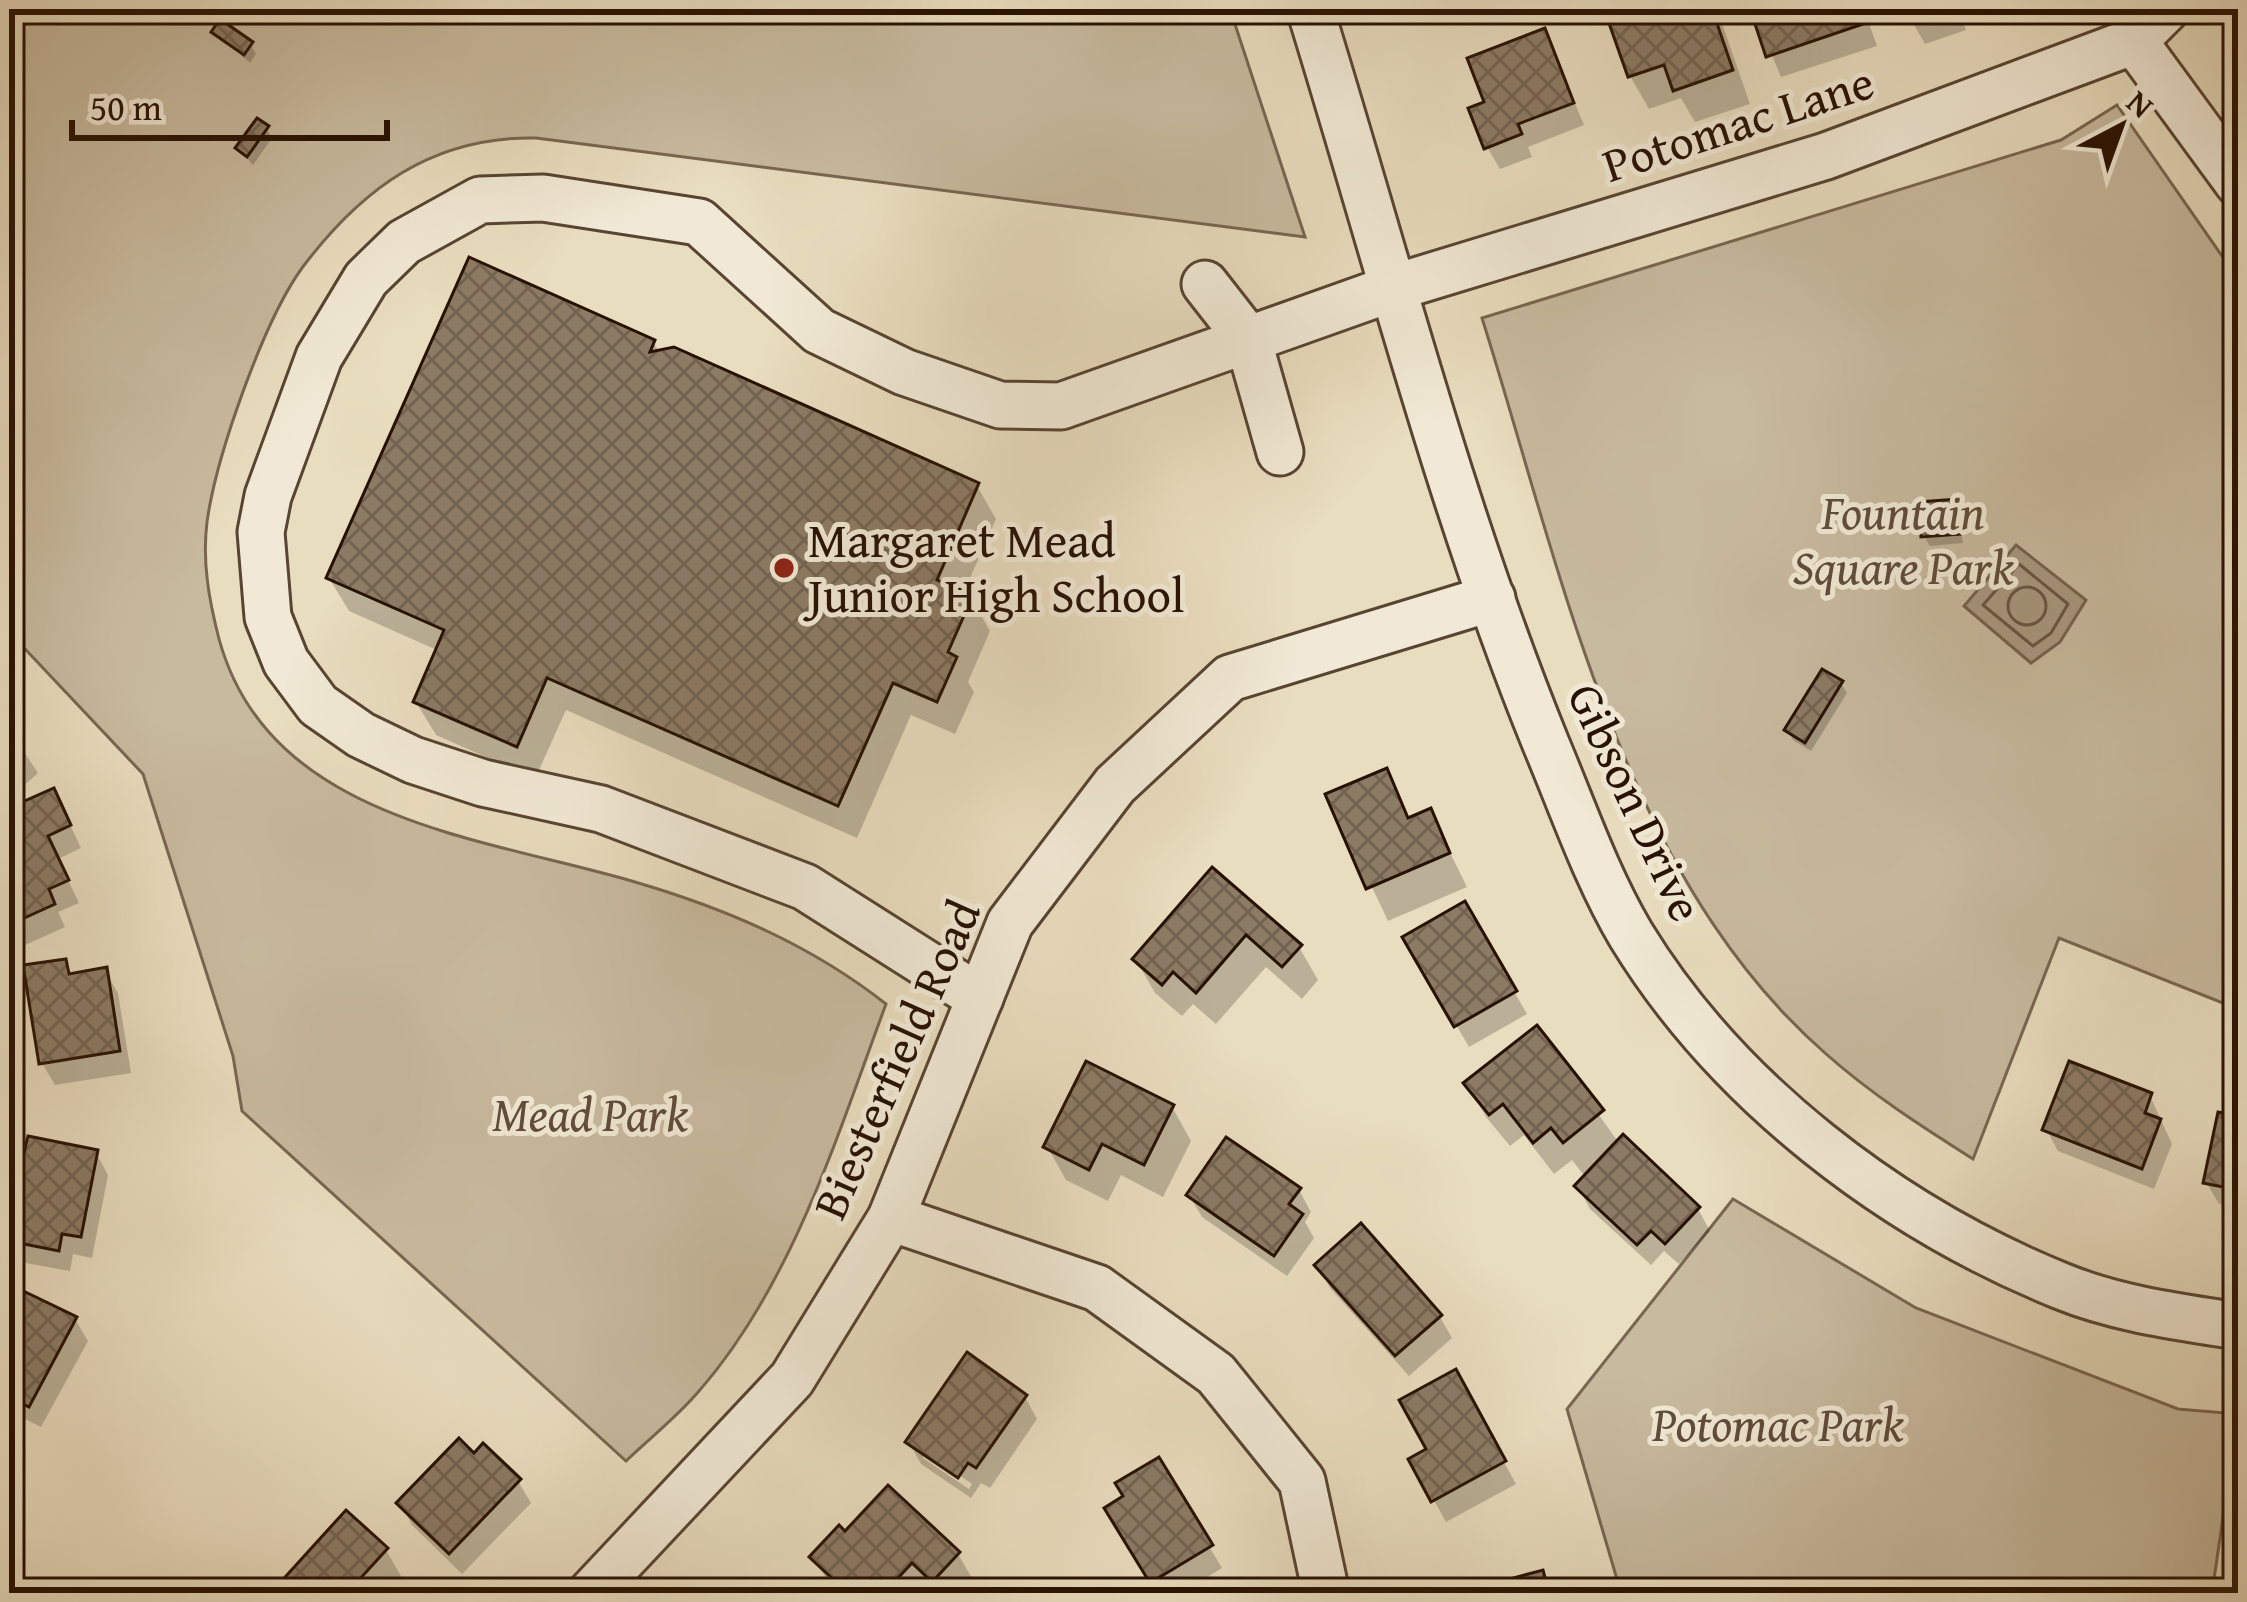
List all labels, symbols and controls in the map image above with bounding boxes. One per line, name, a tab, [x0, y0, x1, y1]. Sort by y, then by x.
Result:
street label: Potomac Lane	[1593, 45, 1882, 200]
scale bar	[72, 66, 387, 140]
north arrow	[2061, 66, 2181, 186]
text: N	[2117, 78, 2165, 129]
text: 50 m	[90, 80, 162, 133]
park label: Fountain Square Park	[1792, 476, 2015, 602]
place label: Margaret Mead Junior High School	[802, 504, 1185, 630]
marker: Margaret Mead Junior High School	[771, 555, 797, 581]
street label: Gibson Drive	[1550, 671, 1723, 933]
street label: Biesterfield Road	[793, 887, 998, 1230]
park label: Mead Park	[492, 1078, 689, 1149]
park label: Potomac Park	[1651, 1388, 1905, 1459]

